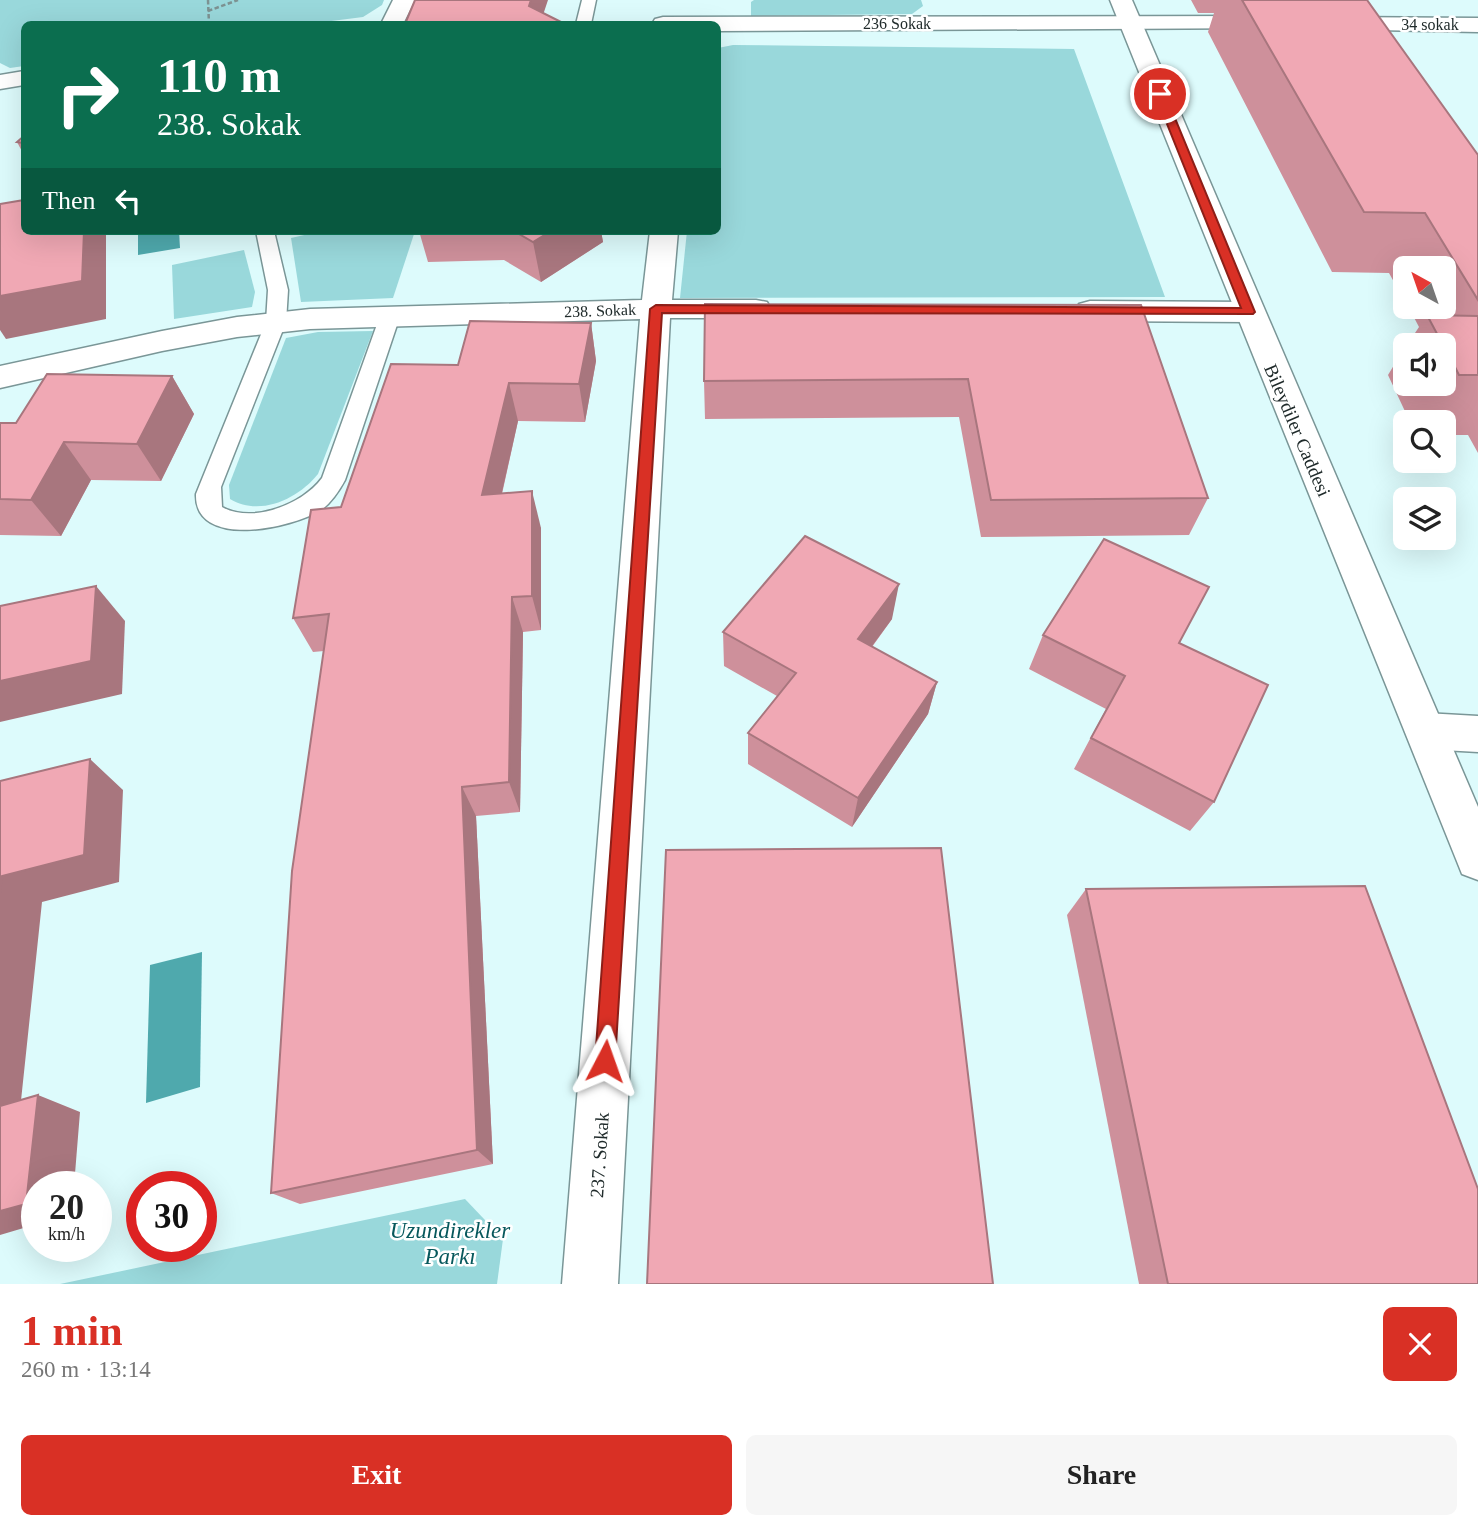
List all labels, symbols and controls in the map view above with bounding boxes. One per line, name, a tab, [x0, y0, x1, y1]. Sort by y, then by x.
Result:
street label: 236 Sokak	[863, 15, 931, 32]
street label: 34 sokak	[1401, 16, 1459, 33]
text: 110 m	[157, 48, 281, 103]
icon: right	[42, 49, 133, 140]
pin	[1130, 64, 1190, 124]
icon: arrive	[1141, 75, 1179, 113]
text: 238. Sokak	[157, 106, 301, 142]
icon: left	[109, 182, 147, 220]
text: Then	[42, 186, 95, 215]
north arrow	[1393, 256, 1456, 318]
map controls	[1393, 256, 1456, 550]
street label: 238. Sokak	[564, 301, 636, 320]
button: sound	[1393, 333, 1456, 396]
street label: Bileydiler Caddesi	[1260, 361, 1335, 500]
button: search	[1393, 410, 1456, 473]
button: layers	[1393, 487, 1456, 550]
position arrow	[568, 1024, 642, 1098]
street label: 237. Sokak	[586, 1111, 613, 1198]
speed limit sign: 30	[126, 1171, 217, 1262]
text: 20	[49, 1188, 84, 1227]
park label: Uzundirekler Parkı	[390, 1218, 511, 1269]
text: km/h	[48, 1224, 85, 1244]
button: close	[1383, 1307, 1457, 1381]
text: 1 min	[21, 1308, 123, 1354]
text: 260 m · 13:14	[21, 1357, 151, 1382]
button: Exit	[21, 1435, 732, 1515]
button: Share	[746, 1435, 1457, 1515]

